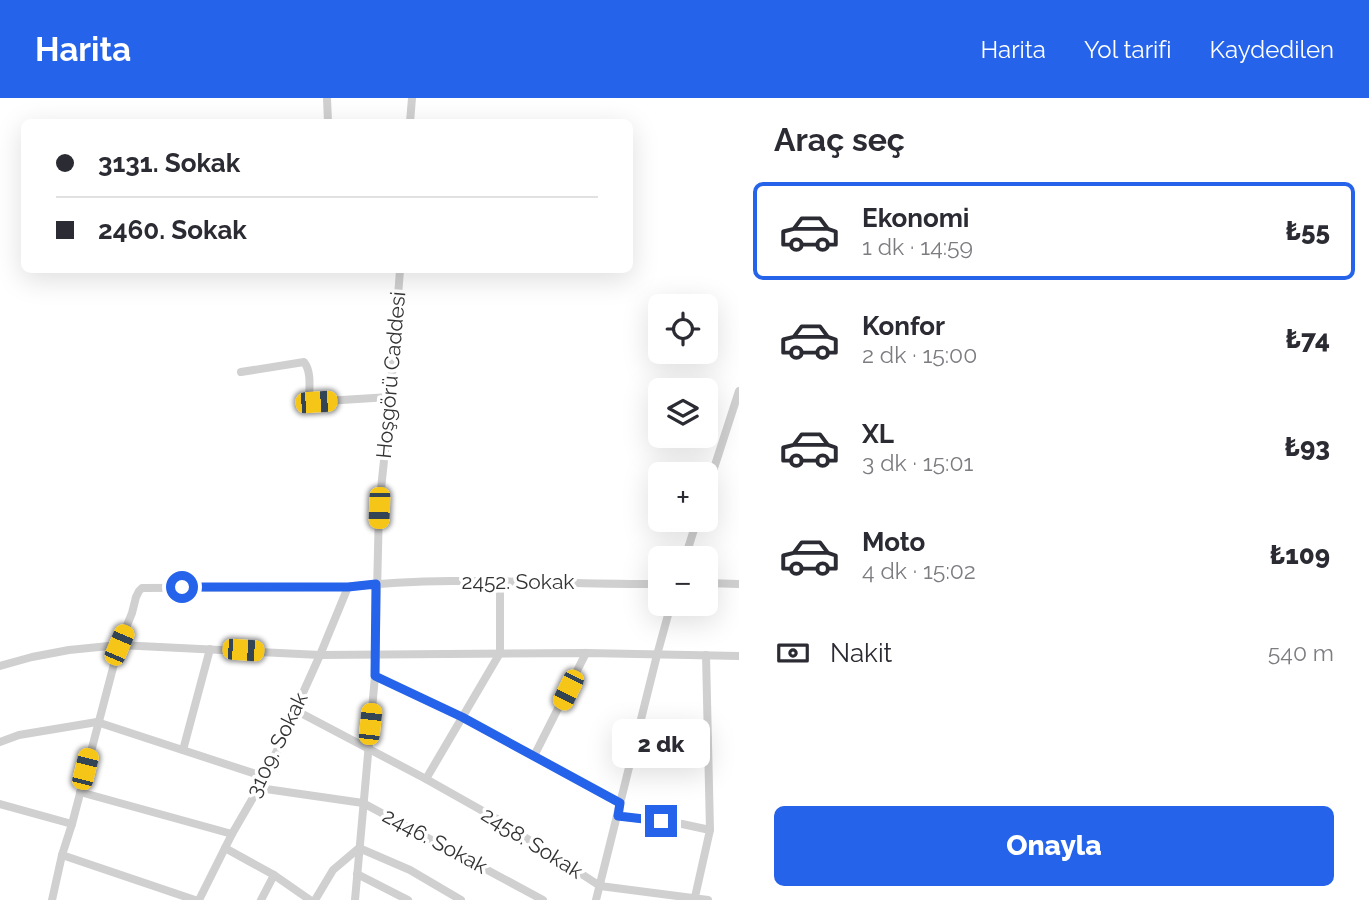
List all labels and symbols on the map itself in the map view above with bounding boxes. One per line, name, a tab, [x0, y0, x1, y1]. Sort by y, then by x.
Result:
street label: Hoşgörü Caddesi	[371, 290, 410, 460]
car	[295, 390, 338, 414]
car	[368, 487, 391, 529]
street label: 2452. Sokak	[461, 569, 575, 594]
route start	[166, 571, 198, 603]
car	[102, 622, 137, 668]
car	[222, 638, 265, 662]
car	[550, 667, 587, 713]
street label: 3109. Sokak	[240, 688, 313, 801]
car	[358, 702, 383, 746]
callout: 2 dk	[612, 720, 710, 768]
car	[70, 746, 101, 792]
street label: 2458. Sokak	[477, 802, 587, 884]
street label: 2446. Sokak	[379, 803, 492, 879]
route end	[645, 805, 677, 837]

